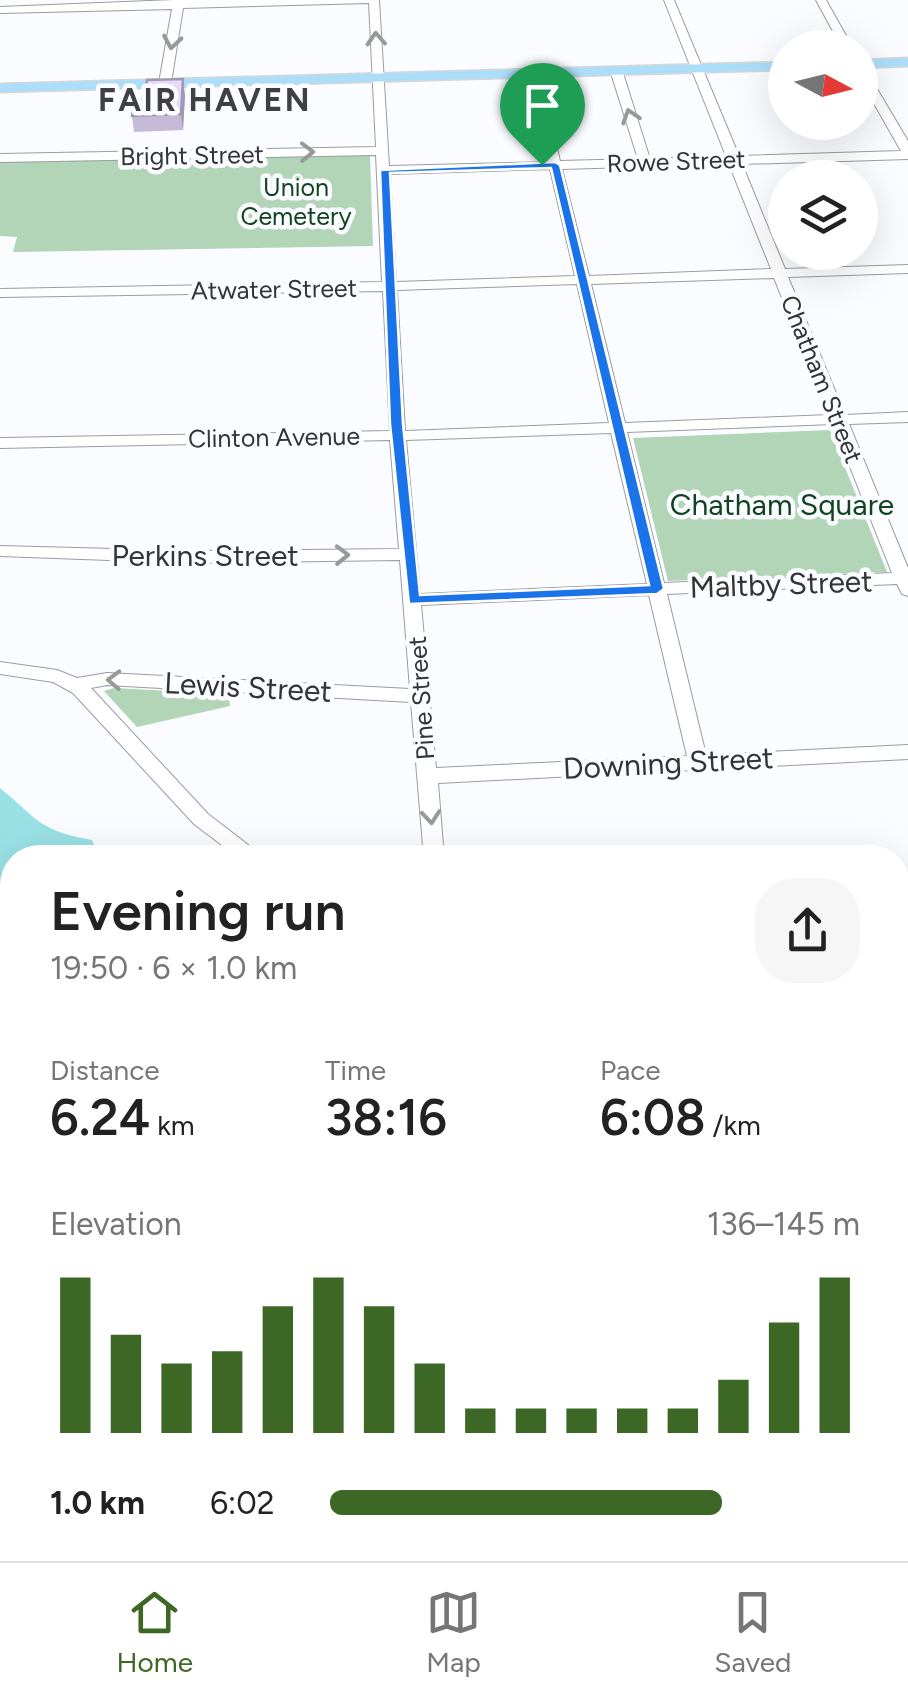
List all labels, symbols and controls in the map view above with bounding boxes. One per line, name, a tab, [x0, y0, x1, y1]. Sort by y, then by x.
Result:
one-way arrow	[366, 30, 387, 46]
north arrow	[768, 30, 878, 140]
map controls	[768, 30, 878, 270]
one-way arrow	[162, 33, 183, 50]
pin	[500, 63, 585, 166]
icon: arrive	[515, 78, 570, 133]
district label: FAIR HAVEN	[98, 81, 312, 119]
one-way arrow	[622, 109, 642, 126]
street label: Bright Street	[120, 139, 264, 171]
one-way arrow	[300, 142, 316, 163]
street label: Rowe Street	[606, 144, 746, 178]
button: layers	[768, 160, 878, 270]
park label: Union Cemetery	[240, 172, 352, 231]
street label: Atwater Street	[191, 273, 357, 305]
street label: Chatham Street	[775, 291, 869, 467]
street label: Clinton Avenue	[188, 421, 360, 453]
park label: Chatham Square	[670, 486, 894, 523]
street label: Perkins Street	[111, 537, 299, 574]
one-way arrow	[336, 544, 351, 566]
street label: Maltby Street	[689, 562, 873, 606]
street label: Pine Street	[402, 635, 440, 761]
street label: Lewis Street	[163, 664, 333, 710]
one-way arrow	[106, 669, 122, 690]
street label: Downing Street	[562, 739, 774, 787]
one-way arrow	[419, 809, 441, 825]
text: Evening run	[50, 878, 346, 944]
button: share	[755, 878, 860, 983]
text: 19:50 · 6 × 1.0 km	[50, 949, 297, 987]
text: Distance	[50, 1053, 160, 1087]
text: Time	[325, 1053, 386, 1087]
text: Pace	[600, 1053, 661, 1087]
text: 6.24	[50, 1087, 150, 1148]
text: 38:16	[325, 1087, 447, 1148]
text: 6:08	[600, 1087, 706, 1148]
text: km	[150, 1108, 195, 1142]
text: /km	[706, 1108, 761, 1142]
text: Elevation	[50, 1205, 182, 1243]
text: 136–145 m	[707, 1205, 860, 1243]
text: 1.0 km	[50, 1484, 145, 1522]
text: 6:02	[210, 1484, 275, 1522]
tab: Home	[117, 1585, 193, 1679]
tab: Map	[426, 1585, 481, 1679]
tab: Saved	[714, 1585, 791, 1679]

